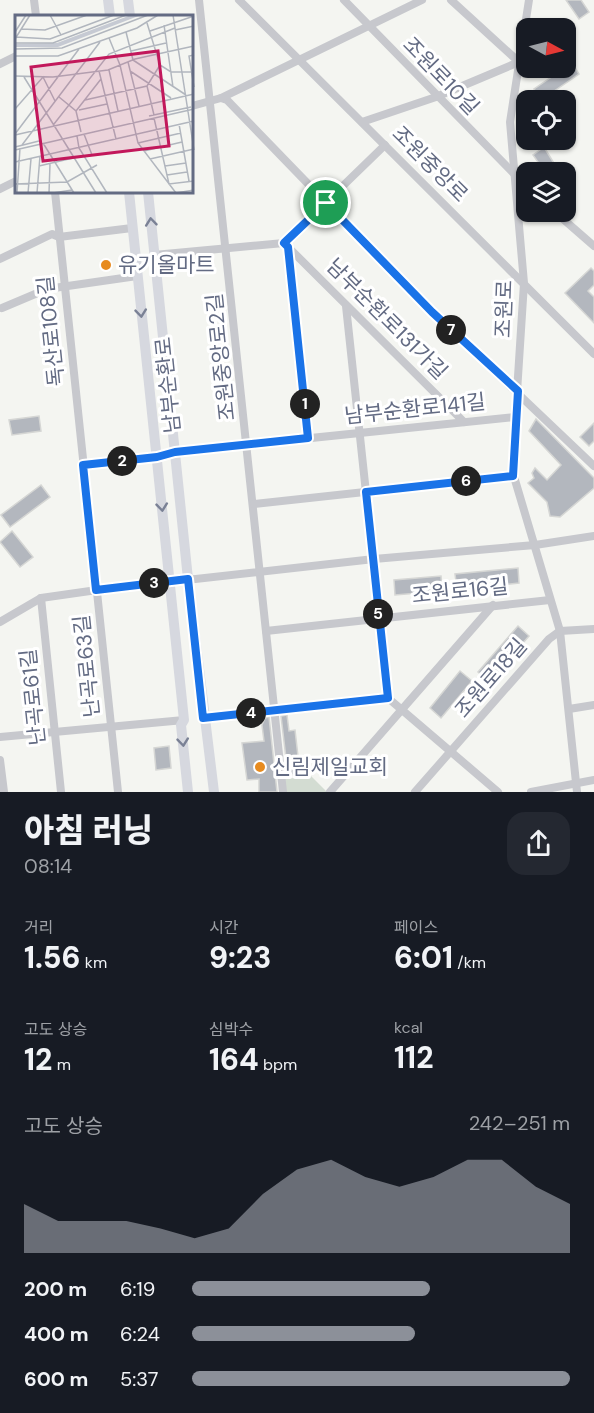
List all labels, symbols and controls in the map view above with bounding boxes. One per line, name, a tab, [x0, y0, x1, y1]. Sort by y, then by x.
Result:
inset map	[15, 15, 194, 194]
north arrow	[516, 18, 576, 78]
map controls	[516, 18, 576, 222]
street label: 조원로10길	[397, 31, 485, 121]
button: locate	[516, 90, 576, 150]
street label: 조원중앙로	[386, 120, 474, 208]
button: layers	[516, 162, 576, 222]
pin	[300, 177, 351, 228]
icon: arrive	[309, 186, 342, 219]
one-way arrow	[145, 217, 158, 226]
place label: 유기올마트	[118, 251, 215, 279]
street label: 남부순환로131가길	[320, 252, 454, 386]
marker: 유기올마트	[99, 258, 113, 272]
street label: 독산로108길	[31, 274, 71, 388]
street label: 조원로	[489, 280, 519, 338]
street label: 조원중앙로2길	[200, 292, 242, 422]
one-way arrow	[134, 308, 147, 317]
pin: 7	[436, 315, 466, 345]
text: 7	[447, 319, 455, 340]
street label: 남부순환로	[149, 335, 187, 435]
street label: 남부순환로141길	[343, 388, 487, 430]
pin: 1	[290, 389, 320, 419]
text: 1	[302, 393, 308, 414]
pin: 2	[107, 446, 137, 476]
text: 2	[117, 450, 127, 471]
pin: 6	[451, 466, 481, 496]
text: 6	[461, 470, 471, 491]
one-way arrow	[155, 502, 168, 511]
pin: 3	[139, 568, 169, 598]
text: 3	[149, 572, 159, 593]
street label: 조원로16길	[410, 572, 510, 610]
pin: 5	[363, 599, 393, 629]
text: 5	[373, 603, 383, 624]
street label: 난곡로63길	[68, 613, 106, 719]
street label: 조원로18길	[449, 632, 533, 724]
street label: 난곡로61길	[14, 647, 52, 747]
pin: 4	[236, 698, 266, 728]
text: 4	[246, 702, 256, 723]
one-way arrow	[176, 737, 188, 746]
place label: 신림제일교회	[272, 753, 388, 781]
marker: 신림제일교회	[253, 760, 267, 774]
text: 아침 러닝	[24, 809, 153, 852]
button: share	[507, 812, 570, 875]
text: 08:14	[24, 853, 72, 879]
text: 거리	[24, 917, 53, 938]
text: 시간	[209, 917, 238, 938]
text: 페이스	[394, 917, 438, 938]
text: 1.56	[24, 938, 81, 977]
text: 9:23	[209, 938, 271, 977]
text: 6:01	[394, 938, 453, 977]
text: km	[81, 952, 107, 973]
text: /km	[453, 952, 486, 973]
text: kcal	[394, 1017, 423, 1038]
text: 고도 상승	[24, 1019, 87, 1040]
text: 심박수	[209, 1019, 253, 1040]
text: 112	[394, 1038, 433, 1077]
text: 12	[24, 1040, 52, 1079]
text: 164	[209, 1040, 259, 1079]
text: m	[52, 1054, 71, 1075]
text: bpm	[259, 1054, 297, 1075]
text: 242–251 m	[469, 1110, 570, 1136]
text: 고도 상승	[24, 1113, 103, 1139]
text: 200 m	[24, 1276, 87, 1302]
text: 6:19	[120, 1276, 155, 1302]
text: 400 m	[24, 1321, 89, 1347]
text: 6:24	[120, 1321, 160, 1347]
text: 600 m	[24, 1366, 88, 1392]
text: 5:37	[120, 1366, 158, 1392]

